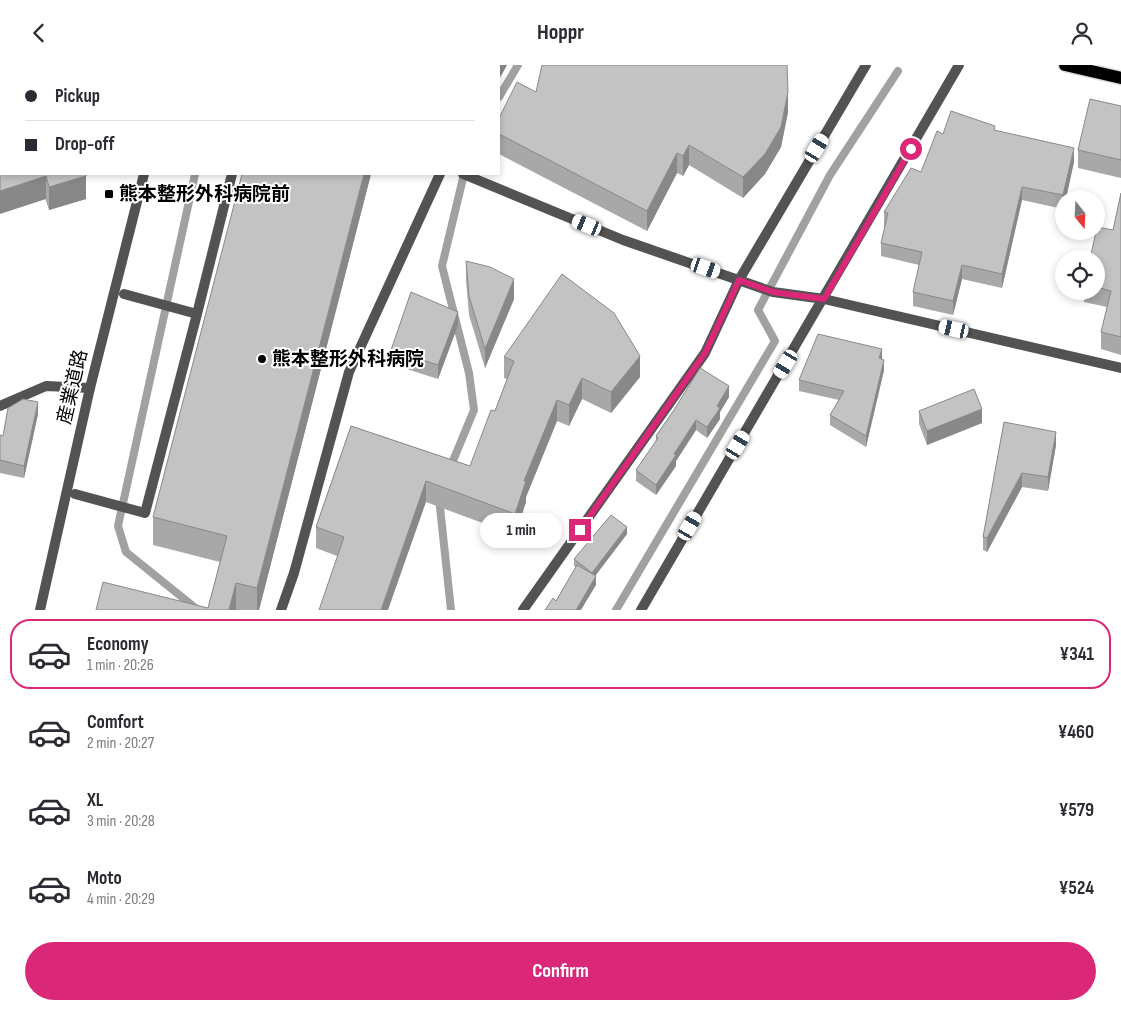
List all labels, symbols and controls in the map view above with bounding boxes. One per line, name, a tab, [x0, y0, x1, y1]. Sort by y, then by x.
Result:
icon: back	[25, 19, 53, 47]
text: Hoppr	[537, 19, 584, 46]
icon: person	[1068, 19, 1096, 47]
text: Pickup	[55, 85, 100, 108]
car	[802, 131, 831, 165]
text: Drop-off	[55, 133, 115, 156]
route start	[900, 138, 922, 160]
place label: 熊本整形外科病院前	[119, 183, 290, 206]
marker: 熊本整形外科病院前	[103, 188, 115, 200]
north arrow	[1055, 190, 1105, 240]
map controls	[1055, 190, 1105, 300]
car	[570, 212, 603, 238]
button: locate	[1055, 250, 1105, 300]
car	[689, 256, 722, 280]
car	[937, 318, 970, 340]
street label: 産業道路	[53, 347, 93, 427]
car	[771, 347, 800, 381]
place label: 熊本整形外科病院	[272, 348, 424, 371]
marker: 熊本整形外科病院	[256, 353, 268, 365]
car	[723, 428, 752, 462]
car	[676, 509, 703, 543]
callout: 1 min	[480, 513, 562, 547]
route end	[569, 519, 591, 541]
text: 1 min	[506, 521, 536, 540]
icon: car	[27, 632, 72, 677]
text: Economy	[87, 633, 149, 656]
text: ¥341	[1059, 643, 1094, 666]
text: 1 min · 20:26	[87, 656, 154, 675]
icon: car	[27, 710, 72, 755]
text: Comfort	[87, 711, 144, 734]
text: ¥460	[1058, 721, 1094, 744]
text: 2 min · 20:27	[87, 734, 154, 753]
icon: car	[27, 788, 72, 833]
text: XL	[87, 789, 103, 812]
text: ¥579	[1059, 799, 1094, 822]
text: 3 min · 20:28	[87, 812, 155, 831]
icon: car	[27, 866, 72, 911]
text: Moto	[87, 867, 122, 890]
text: ¥524	[1059, 877, 1094, 900]
text: 4 min · 20:29	[87, 890, 155, 909]
button: Confirm	[25, 942, 1096, 1000]

